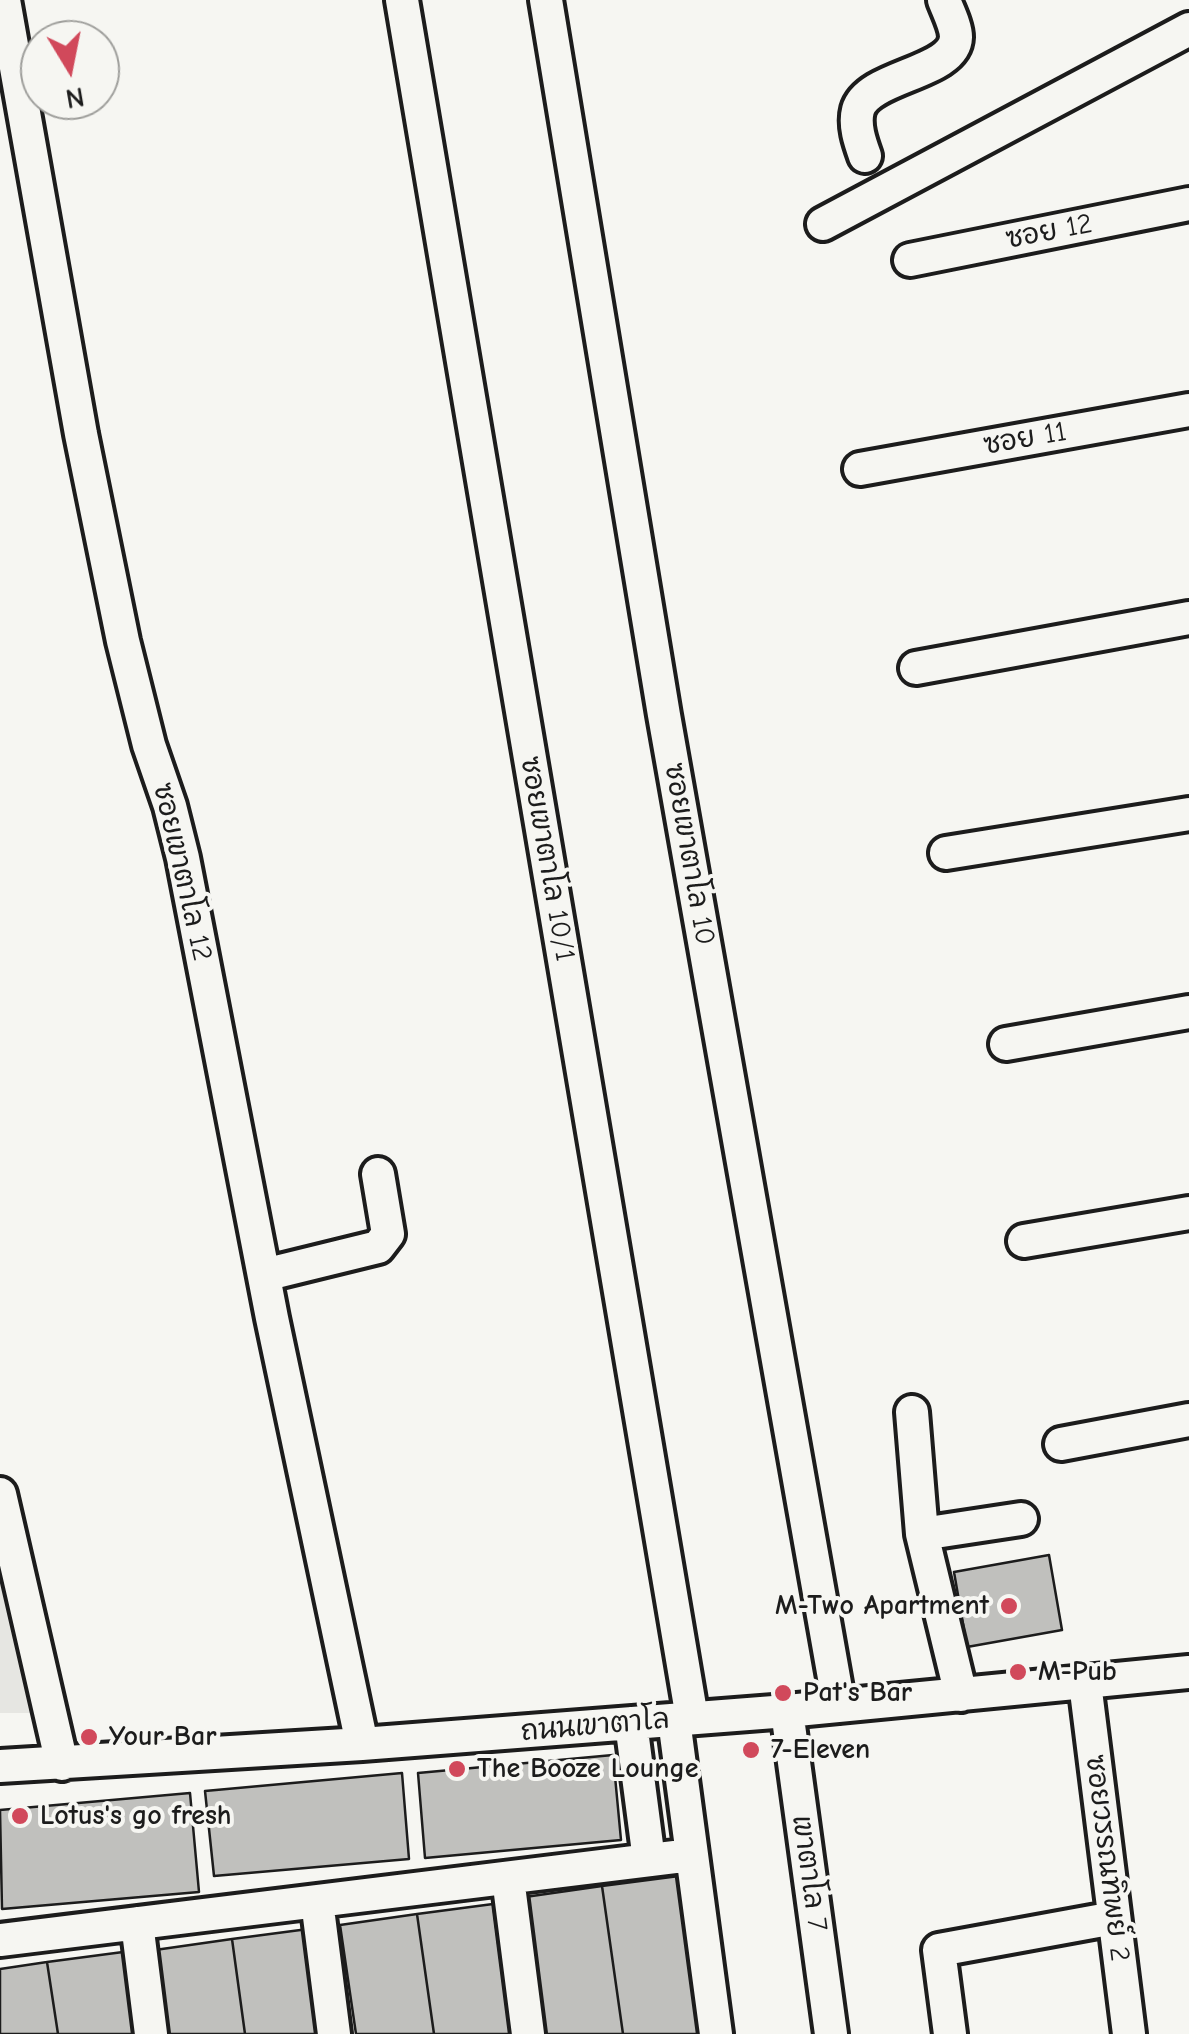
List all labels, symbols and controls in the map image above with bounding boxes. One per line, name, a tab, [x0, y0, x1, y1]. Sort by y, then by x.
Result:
north arrow	[20, 20, 120, 120]
text: N	[63, 80, 87, 115]
street label: ซอย 12	[1003, 207, 1095, 257]
street label: ซอย 11	[981, 415, 1069, 463]
street label: ซอยเขาตาโล 10/1	[512, 754, 582, 964]
street label: ซอยเขาตาโล 10	[656, 760, 722, 948]
street label: ซอยเขาตาโล 12	[145, 780, 219, 964]
place label: M-Two Apartment	[775, 1589, 989, 1623]
marker: M-Two Apartment	[998, 1595, 1020, 1617]
place label: M-Pub	[1038, 1655, 1117, 1689]
marker: M-Pub	[1007, 1661, 1029, 1683]
place label: Pat's Bar	[803, 1676, 912, 1710]
marker: Pat's Bar	[772, 1682, 794, 1704]
street label: ถนนเขาตาโล	[519, 1703, 671, 1749]
place label: Your Bar	[109, 1720, 216, 1754]
marker: Your Bar	[78, 1726, 100, 1748]
place label: 7-Eleven	[771, 1733, 870, 1767]
marker: 7-Eleven	[740, 1739, 762, 1761]
place label: The Booze Lounge	[477, 1752, 698, 1786]
street label: ซอยวรรณทิพย์ 2	[1078, 1753, 1136, 1963]
marker: The Booze Lounge	[446, 1758, 468, 1780]
place label: Lotus's go fresh	[40, 1799, 232, 1833]
marker: Lotus's go fresh	[9, 1805, 31, 1827]
street label: เขาตาโล 7	[784, 1813, 834, 1933]

